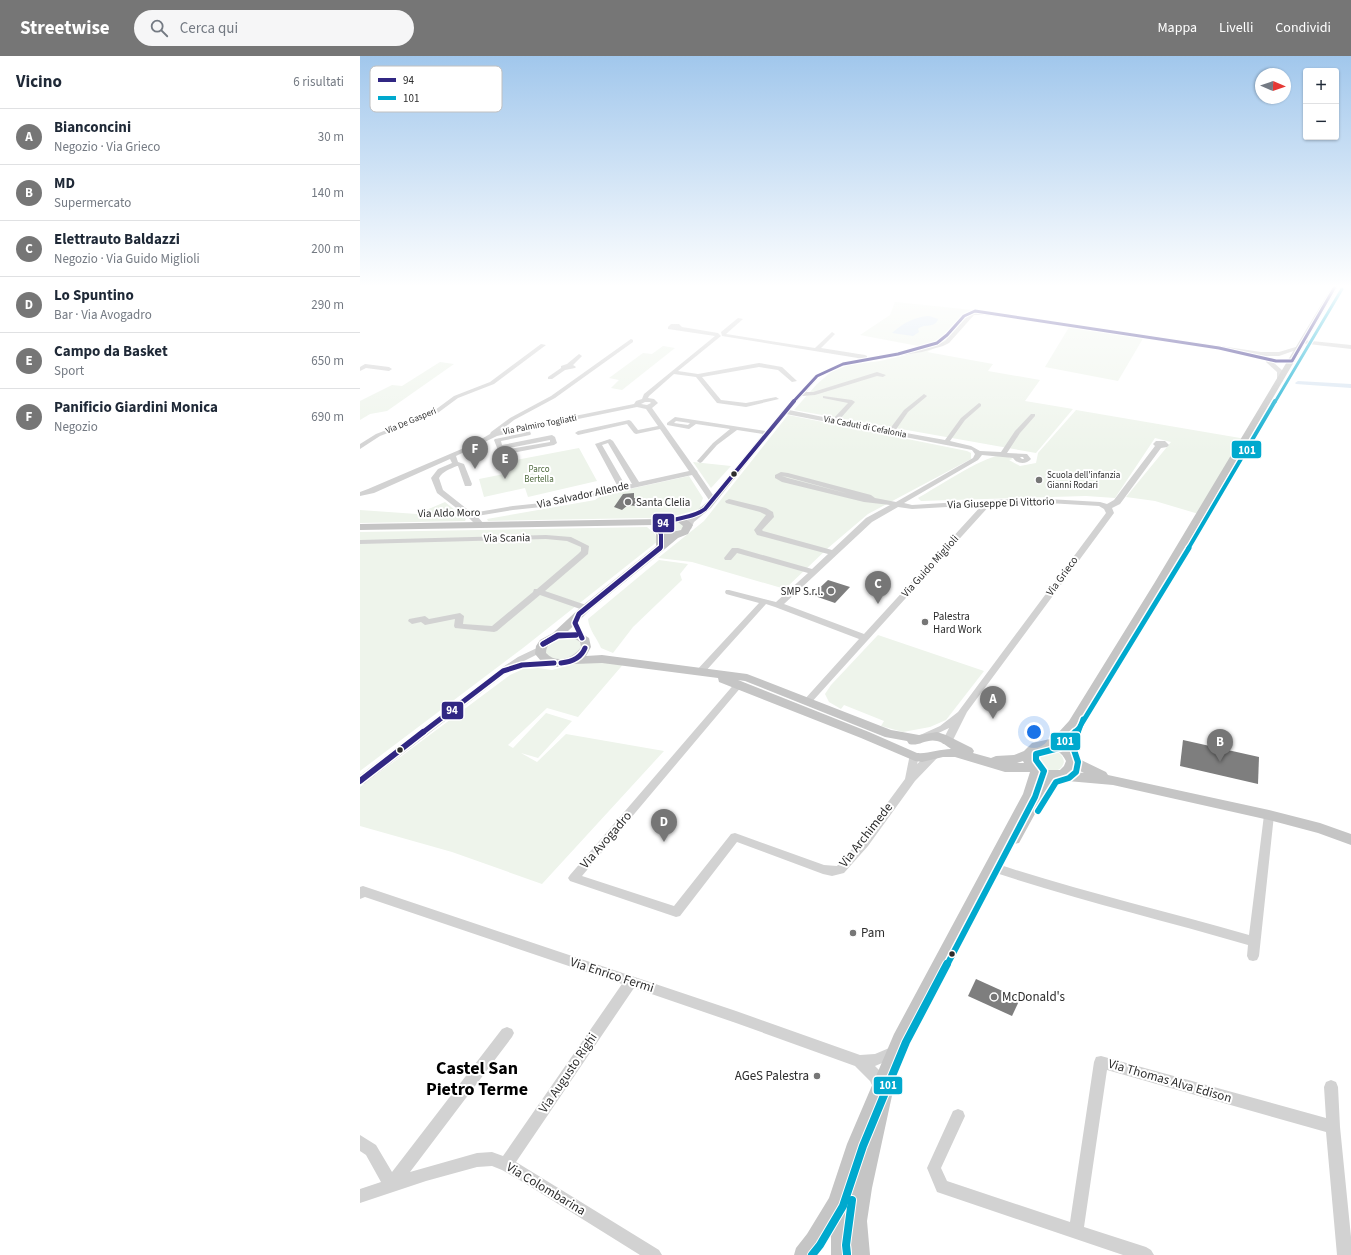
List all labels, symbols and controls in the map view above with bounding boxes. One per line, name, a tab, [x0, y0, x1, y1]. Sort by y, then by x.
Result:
search box	[134, 10, 414, 46]
text: Streetwise	[20, 15, 110, 42]
icon: search	[148, 17, 170, 39]
text: Cerca qui	[180, 18, 238, 39]
text: Mappa	[1157, 18, 1197, 38]
text: Livelli	[1219, 18, 1253, 38]
text: Condividi	[1275, 18, 1331, 38]
legend	[370, 66, 502, 112]
north arrow	[1255, 68, 1291, 104]
map controls	[1303, 68, 1339, 140]
button: +	[1303, 68, 1339, 104]
text: Vicino	[16, 70, 62, 94]
text: 6 risultati	[293, 73, 344, 91]
text: 94	[403, 73, 414, 88]
text: 101	[403, 91, 419, 106]
button: −	[1303, 104, 1339, 140]
text: Bianconcini	[54, 117, 131, 138]
text: A	[25, 128, 33, 146]
text: 30 m	[318, 128, 344, 146]
text: Negozio · Via Grieco	[54, 138, 160, 156]
text: MD	[54, 173, 75, 194]
text: B	[25, 184, 33, 202]
text: 140 m	[311, 184, 344, 202]
text: Supermercato	[54, 194, 131, 212]
text: Elettrauto Baldazzi	[54, 229, 180, 250]
text: C	[25, 240, 33, 258]
text: 200 m	[311, 240, 344, 258]
text: Negozio · Via Guido Miglioli	[54, 250, 200, 268]
text: Lo Spuntino	[54, 285, 134, 306]
text: D	[25, 296, 33, 314]
text: 290 m	[311, 296, 344, 314]
text: Bar · Via Avogadro	[54, 306, 152, 324]
text: Campo da Basket	[54, 341, 168, 362]
text: E	[25, 352, 33, 370]
text: 650 m	[311, 352, 344, 370]
text: Sport	[54, 362, 84, 380]
text: Panificio Giardini Monica	[54, 397, 218, 418]
street label: Via De Gasperi	[384, 405, 438, 437]
text: F	[26, 408, 32, 426]
text: 690 m	[311, 408, 344, 426]
street label: Via Palmiro Togliatti	[502, 411, 578, 439]
street label: Via Caduti di Cefalonia	[822, 413, 908, 441]
text: Negozio	[54, 418, 98, 436]
pin: F	[462, 436, 488, 469]
line badge: 101	[1231, 440, 1262, 459]
text: 101	[1238, 443, 1256, 458]
pin: E	[492, 446, 518, 479]
park label: Parco Bertella	[524, 463, 554, 486]
unlabelled marker	[729, 469, 739, 479]
place label: Scuola dell'infanzia Gianni Rodari	[1047, 469, 1120, 492]
marker: Scuola dell'infanzia Gianni Rodari	[1034, 475, 1044, 485]
street label: Via Salvador Allende	[536, 478, 631, 512]
street label: Via Giuseppe Di Vittorio	[947, 494, 1055, 512]
place label: Santa Clelia	[636, 495, 690, 510]
marker: Santa Clelia	[623, 497, 633, 507]
street label: Via Aldo Moro	[417, 505, 481, 521]
line badge: 94	[652, 513, 675, 533]
text: 94	[657, 516, 669, 531]
street label: Via Scania	[484, 530, 530, 546]
street label: Via Guido Miglioli	[898, 532, 962, 600]
street label: Via Grieco	[1043, 553, 1081, 599]
pin: C	[865, 571, 891, 604]
place label: SMP S.r.l.	[781, 584, 823, 599]
marker: SMP S.r.l.	[826, 586, 836, 596]
place label: Palestra Hard Work	[933, 609, 982, 637]
marker: Palestra Hard Work	[920, 617, 930, 627]
pin: A	[980, 686, 1006, 719]
line badge: 94	[441, 701, 464, 720]
text: 94	[446, 703, 458, 718]
your location	[1024, 722, 1044, 742]
pin: B	[1207, 729, 1233, 762]
line badge: 101	[1050, 732, 1081, 751]
text: 101	[1056, 734, 1074, 749]
unlabelled marker	[395, 745, 405, 755]
street label: Via Archimede	[835, 799, 897, 871]
street label: Via Avogadro	[576, 807, 636, 873]
pin: D	[651, 809, 677, 842]
place label: Pam	[861, 924, 885, 942]
marker: Pam	[848, 928, 858, 938]
unlabelled marker	[947, 949, 957, 959]
street label: Via Enrico Fermi	[568, 953, 656, 997]
place label: McDonald's	[1002, 988, 1066, 1006]
marker: McDonald's	[989, 992, 999, 1002]
street label: Via Augusto Righi	[534, 1029, 602, 1117]
street label: Via Thomas Alva Edison	[1106, 1055, 1234, 1107]
district label: Castel San Pietro Terme	[426, 1056, 528, 1102]
place label: AGeS Palestra	[735, 1067, 809, 1085]
marker: AGeS Palestra	[812, 1071, 822, 1081]
line badge: 101	[873, 1076, 903, 1095]
text: 101	[879, 1078, 897, 1093]
street label: Via Colombarina	[503, 1158, 589, 1220]

